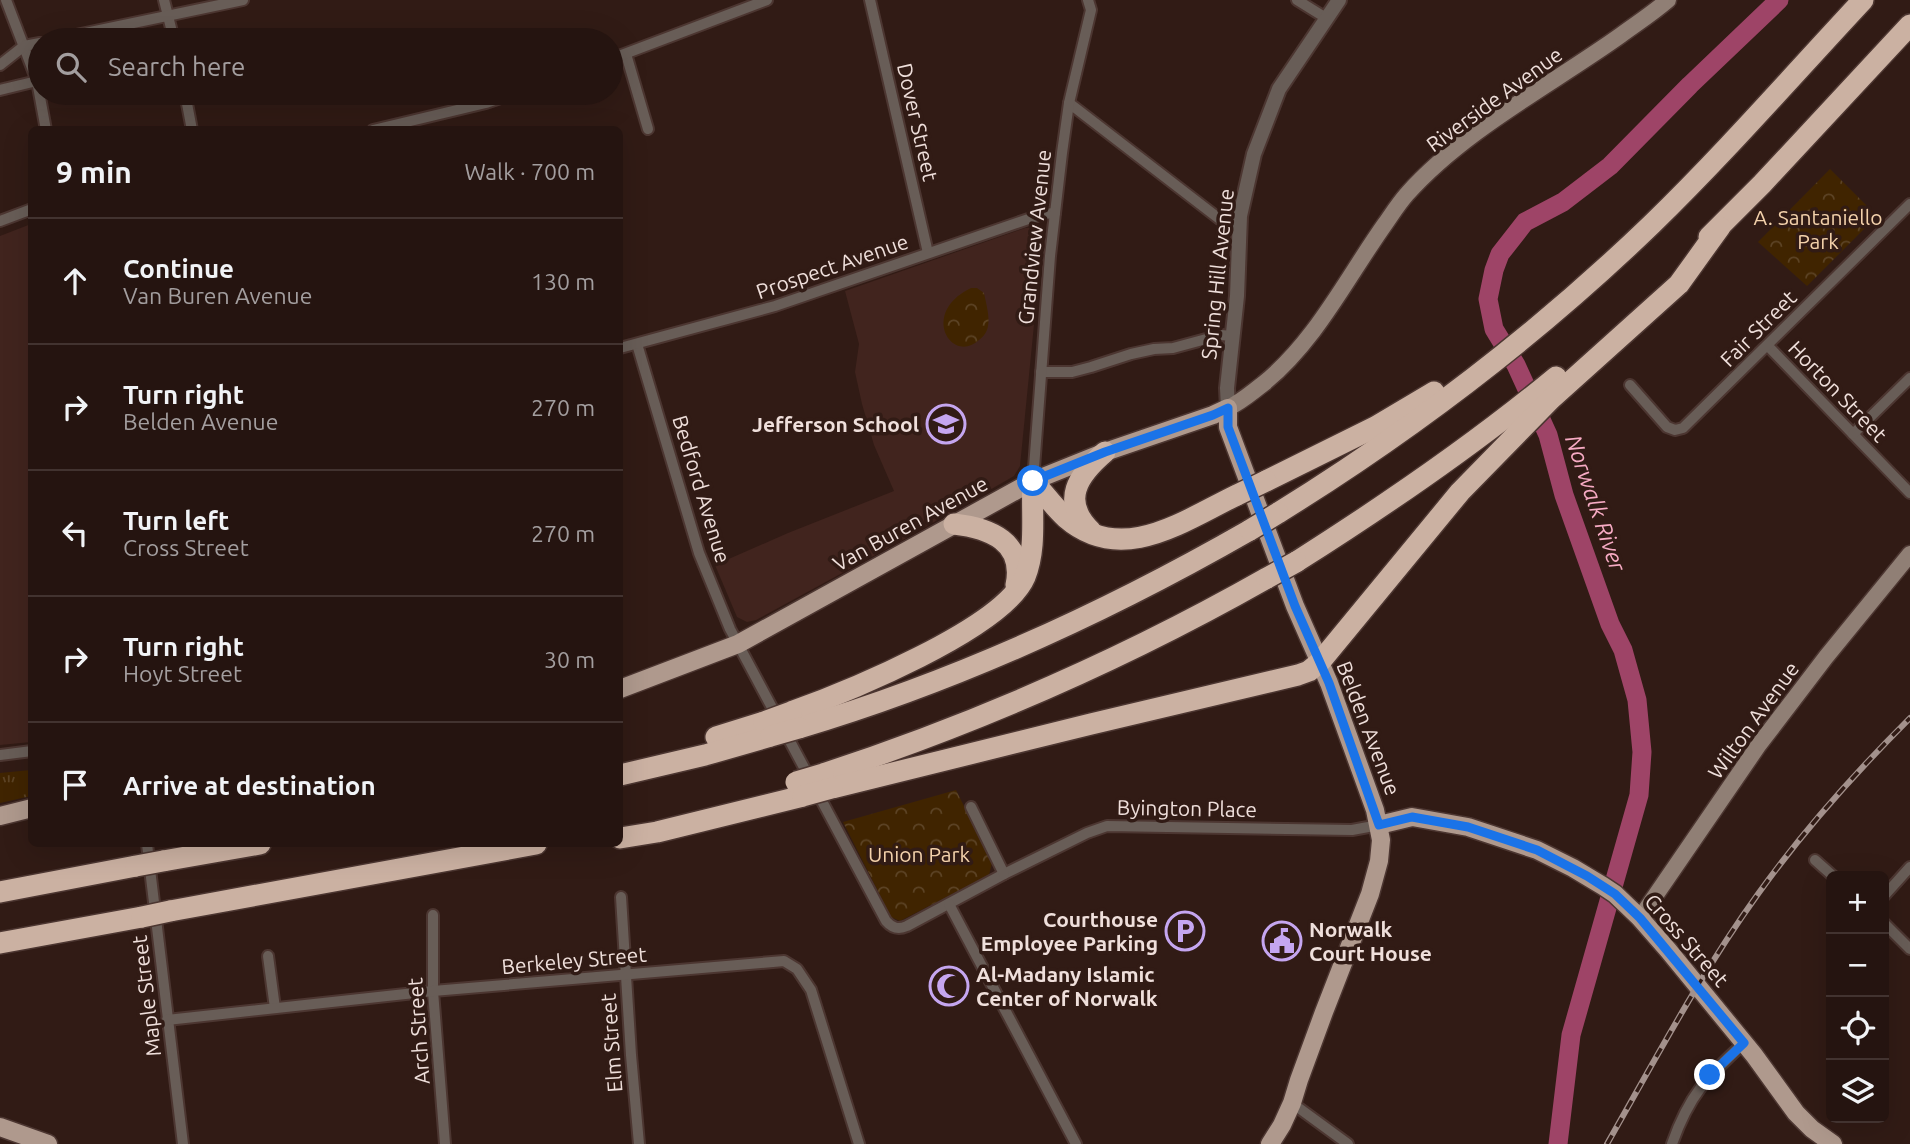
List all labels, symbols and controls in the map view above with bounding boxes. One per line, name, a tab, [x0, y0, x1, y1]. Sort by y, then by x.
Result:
search box	[28, 28, 623, 105]
street label: Riverside Avenue	[1422, 42, 1566, 156]
icon: search	[52, 48, 90, 86]
text: Search here	[108, 52, 245, 81]
street label: Dover Street	[893, 61, 943, 183]
street label: Grandview Avenue	[1013, 148, 1055, 326]
text: 9 min	[56, 155, 132, 189]
text: Walk · 700 m	[464, 159, 595, 184]
street label: Spring Hill Avenue	[1196, 187, 1238, 361]
park label: A. Santaniello Park	[1754, 205, 1882, 253]
street label: Prospect Avenue	[753, 229, 911, 303]
text: Continue	[123, 254, 234, 283]
icon: ahead	[56, 262, 94, 300]
text: 130 m	[531, 269, 595, 294]
text: Van Buren Avenue	[123, 283, 312, 308]
street label: Fair Street	[1715, 285, 1801, 371]
street label: Horton Street	[1784, 336, 1892, 446]
text: Turn right	[123, 380, 244, 409]
icon: right	[56, 388, 94, 426]
text: 270 m	[531, 395, 595, 420]
school or university icon: Jefferson School	[925, 403, 967, 445]
text: Belden Avenue	[123, 409, 278, 434]
street label: Bedford Avenue	[668, 412, 736, 566]
place label: Jefferson School	[752, 412, 919, 436]
water label: Norwalk River	[1561, 432, 1631, 576]
route start	[1017, 465, 1048, 496]
street label: Van Buren Avenue	[829, 471, 991, 575]
text: Turn left	[123, 506, 229, 535]
icon: left	[56, 514, 94, 552]
text: 270 m	[531, 521, 595, 546]
text: Cross Street	[123, 535, 249, 560]
text: Turn right	[123, 632, 244, 661]
icon: right	[56, 640, 94, 678]
text: 30 m	[544, 647, 595, 672]
street label: Belden Avenue	[1332, 657, 1406, 799]
street label: Wilton Avenue	[1703, 657, 1803, 783]
text: Hoyt Street	[123, 661, 242, 686]
icon: arrive	[56, 766, 94, 804]
text: Arrive at destination	[123, 771, 376, 800]
street label: Byington Place	[1117, 795, 1257, 821]
park label: Union Park	[868, 842, 971, 866]
map controls	[1826, 871, 1889, 1123]
button: +	[1826, 871, 1889, 934]
street label: Cross Street	[1640, 889, 1734, 991]
place label: Courthouse Employee Parking	[981, 907, 1158, 955]
parking icon: Courthouse Employee Parking	[1164, 910, 1206, 952]
place label: Norwalk Court House	[1309, 917, 1432, 965]
public building icon: Norwalk Court House	[1261, 920, 1303, 962]
street label: Maple Street	[127, 934, 165, 1058]
button: −	[1826, 934, 1889, 997]
street label: Berkeley Street	[501, 942, 647, 978]
place label: Al-Madany Islamic Center of Norwalk	[976, 962, 1158, 1010]
mosque icon: Al-Madany Islamic Center of Norwalk	[928, 965, 970, 1007]
street label: Arch Street	[402, 977, 434, 1085]
street label: Elm Street	[596, 993, 626, 1093]
button: locate	[1826, 997, 1889, 1060]
route end	[1694, 1059, 1725, 1090]
button: layers	[1826, 1060, 1889, 1123]

